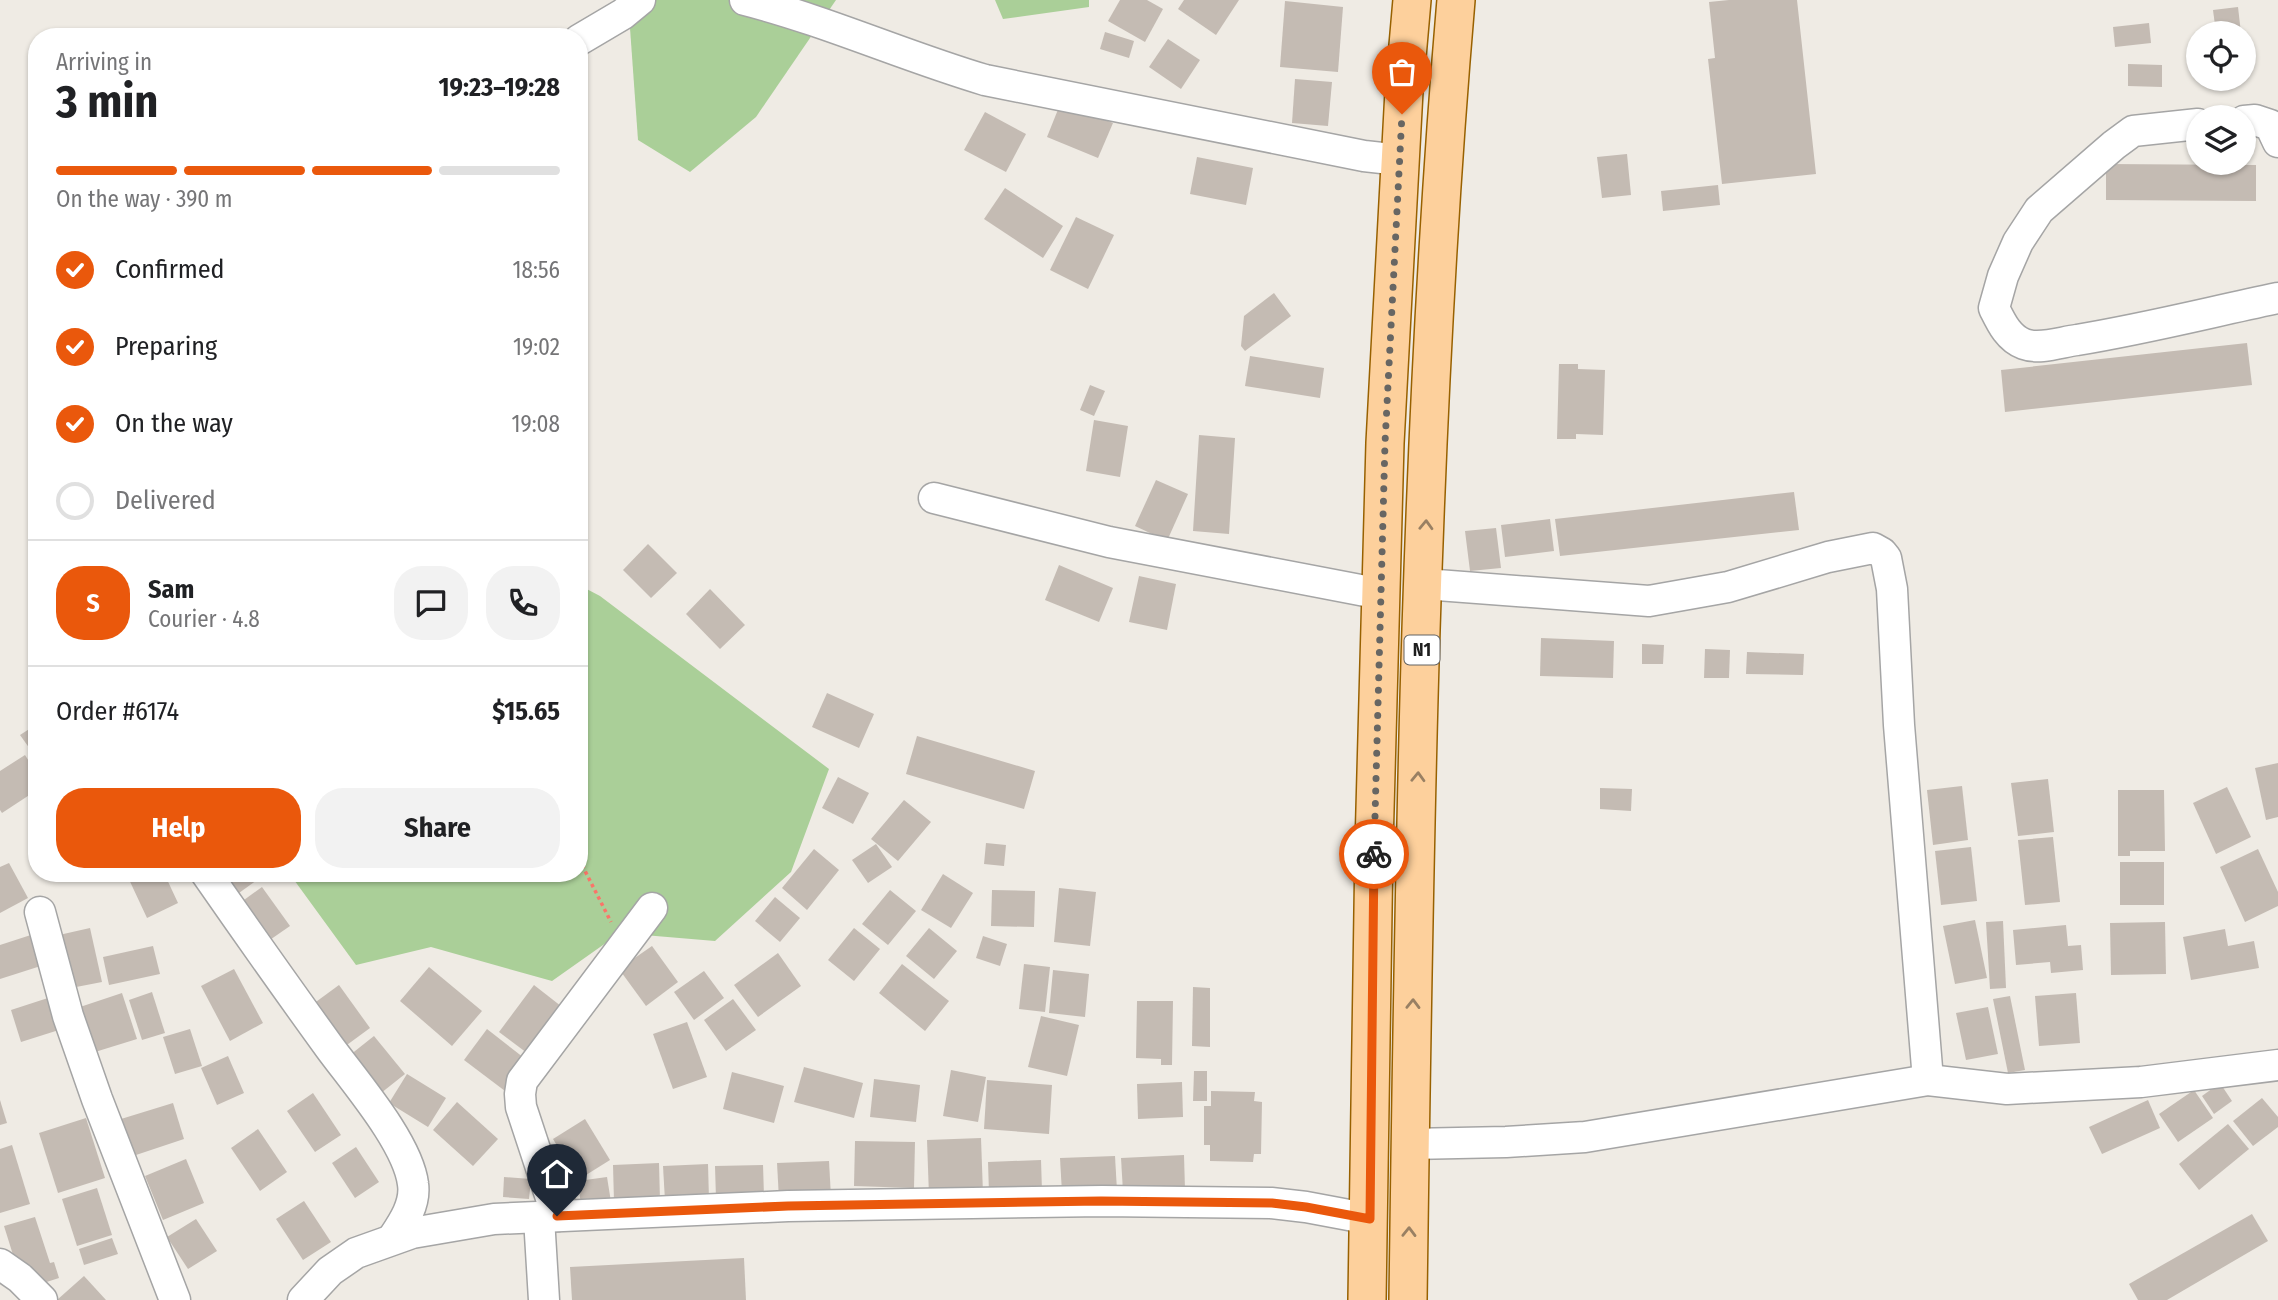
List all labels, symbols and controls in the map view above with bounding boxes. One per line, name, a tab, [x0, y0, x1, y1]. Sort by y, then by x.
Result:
map controls	[2186, 21, 2256, 175]
button: locate	[2186, 21, 2256, 91]
pin	[1372, 42, 1432, 114]
text: Arriving in	[56, 48, 152, 76]
icon: bag	[1383, 53, 1421, 91]
text: 19:23–19:28	[439, 72, 560, 103]
text: 3 min	[56, 74, 158, 129]
button: layers	[2186, 105, 2256, 175]
text: On the way · 390 m	[56, 185, 232, 213]
icon: check	[56, 251, 94, 289]
text: Confirmed	[115, 254, 225, 285]
text: 18:56	[513, 256, 560, 284]
icon: check	[56, 328, 94, 366]
text: Preparing	[115, 331, 217, 362]
text: 19:02	[513, 333, 560, 361]
icon: check	[56, 405, 94, 443]
text: On the way	[115, 408, 233, 439]
text: 19:08	[511, 410, 560, 438]
text: Delivered	[115, 485, 216, 516]
one-way arrow	[1419, 519, 1434, 530]
button: chat	[394, 566, 468, 640]
button: phone	[486, 566, 560, 640]
text: Sam	[148, 574, 194, 605]
text: S	[86, 588, 100, 619]
text: Courier · 4.8	[148, 605, 260, 633]
road number: N1	[1404, 636, 1440, 664]
text: Order #6174	[56, 696, 179, 727]
text: $15.65	[492, 696, 560, 727]
one-way arrow	[1410, 771, 1426, 782]
button: Help	[56, 788, 301, 868]
button: Share	[315, 788, 560, 868]
courier	[1339, 819, 1409, 889]
icon: bike	[1355, 835, 1393, 873]
one-way arrow	[1405, 999, 1421, 1009]
pin	[527, 1144, 587, 1216]
icon: home	[538, 1155, 576, 1193]
one-way arrow	[1401, 1226, 1417, 1237]

